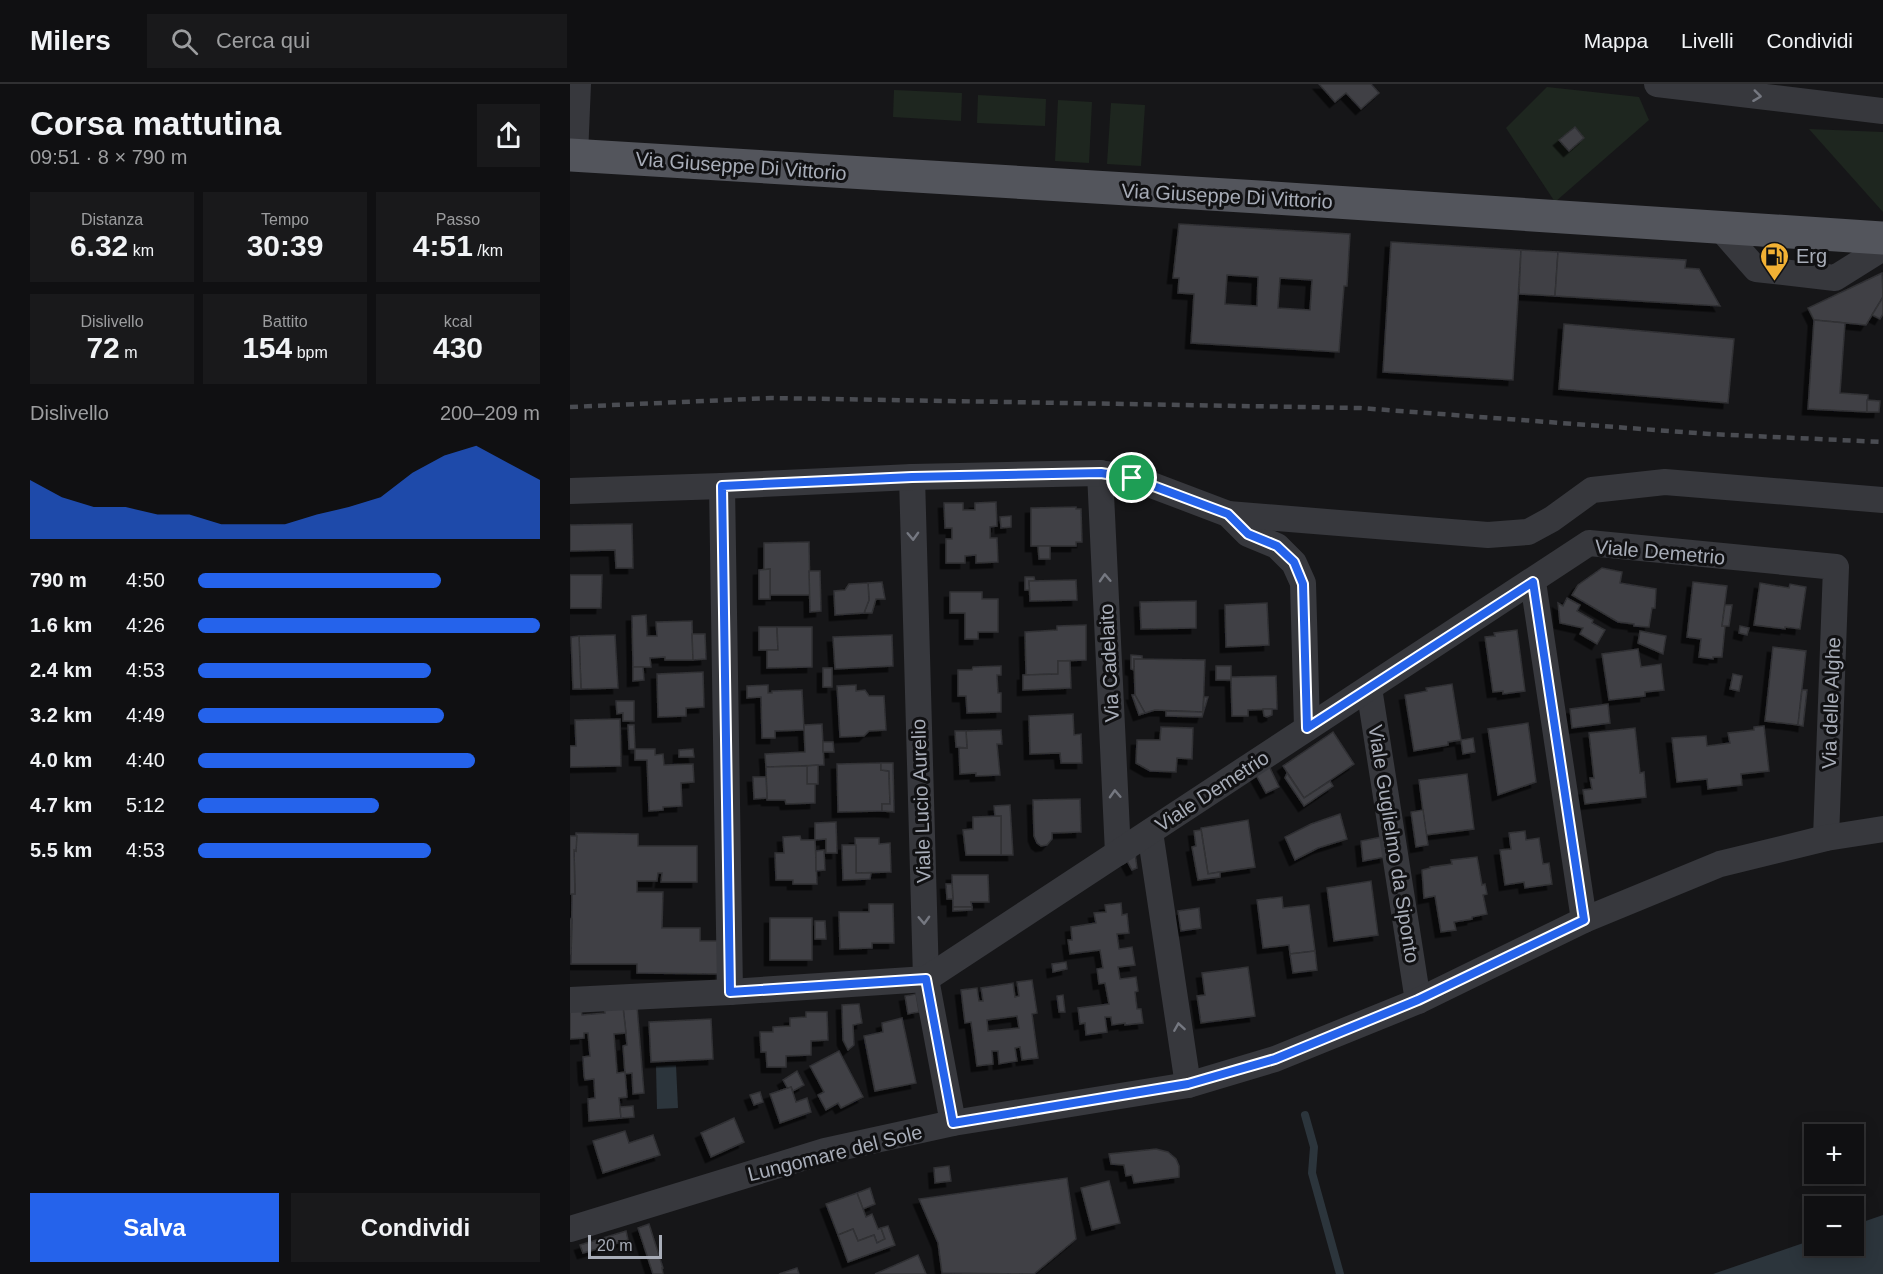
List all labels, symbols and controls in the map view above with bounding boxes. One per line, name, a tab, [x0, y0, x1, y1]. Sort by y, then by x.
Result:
search box	[147, 14, 567, 68]
text: Milers	[30, 25, 111, 56]
icon: search	[168, 25, 201, 58]
text: Cerca qui	[216, 28, 310, 53]
text: Mappa	[1584, 29, 1648, 52]
text: Livelli	[1681, 29, 1734, 52]
text: Condividi	[1767, 29, 1853, 52]
one-way arrow	[1752, 89, 1761, 102]
button: share	[477, 104, 540, 167]
text: Corsa mattutina	[30, 105, 281, 142]
text: 09:51 · 8 × 790 m	[30, 146, 187, 168]
street label: Via Giuseppe Di Vittorio	[635, 148, 847, 184]
street label: Via Giuseppe Di Vittorio	[1121, 179, 1333, 213]
text: Distanza	[81, 211, 143, 228]
text: Tempo	[261, 211, 309, 228]
text: Passo	[436, 211, 480, 228]
text: 6.32	[70, 229, 128, 262]
text: 30:39	[247, 229, 323, 262]
text: 4:51	[413, 229, 473, 262]
fuel station icon: Erg	[1759, 240, 1791, 282]
text: km	[128, 242, 154, 259]
text: /km	[473, 242, 503, 259]
place label: Erg	[1796, 245, 1827, 267]
text: Dislivello	[80, 313, 144, 330]
text: Battito	[262, 313, 308, 330]
text: kcal	[444, 313, 472, 330]
text: 72	[86, 331, 120, 364]
text: 154	[242, 331, 292, 364]
text: 430	[433, 331, 483, 364]
text: m	[120, 344, 138, 361]
text: bpm	[292, 344, 328, 361]
text: Dislivello	[30, 402, 109, 424]
text: 200–209 m	[440, 402, 540, 424]
pin	[1106, 452, 1157, 503]
icon: arrive	[1115, 461, 1148, 494]
one-way arrow	[907, 531, 920, 540]
street label: Viale Demetrio	[1594, 535, 1726, 569]
text: 790 m	[30, 569, 87, 591]
text: 4:50	[126, 569, 165, 591]
one-way arrow	[1099, 574, 1112, 583]
street label: Via Cadelaito	[1095, 603, 1123, 723]
text: 1.6 km	[30, 614, 92, 636]
text: 4:26	[126, 614, 165, 636]
street label: Via delle Alghe	[1818, 637, 1844, 769]
text: 2.4 km	[30, 659, 92, 681]
text: 4:53	[126, 659, 165, 681]
text: 3.2 km	[30, 704, 92, 726]
text: 4:49	[126, 704, 165, 726]
street label: Viale Lucio Aurelio	[907, 719, 935, 883]
street label: Viale Guglielmo da Siponto	[1364, 723, 1424, 965]
street label: Viale Demetrio	[1151, 746, 1273, 836]
text: 4.0 km	[30, 749, 92, 771]
text: 4:40	[126, 749, 165, 771]
one-way arrow	[1109, 790, 1121, 799]
text: 4.7 km	[30, 794, 92, 816]
text: 5:12	[126, 794, 165, 816]
text: 5.5 km	[30, 839, 92, 861]
text: 4:53	[126, 839, 165, 861]
one-way arrow	[918, 915, 930, 924]
one-way arrow	[1174, 1022, 1186, 1031]
street label: Lungomare del Sole	[745, 1121, 925, 1185]
map controls	[1804, 1124, 1864, 1256]
button: +	[1804, 1124, 1864, 1184]
button: Salva	[30, 1193, 279, 1262]
button: Condividi	[291, 1193, 540, 1262]
button: −	[1804, 1196, 1864, 1256]
scale bar	[588, 1232, 662, 1260]
text: 20 m	[597, 1237, 633, 1254]

